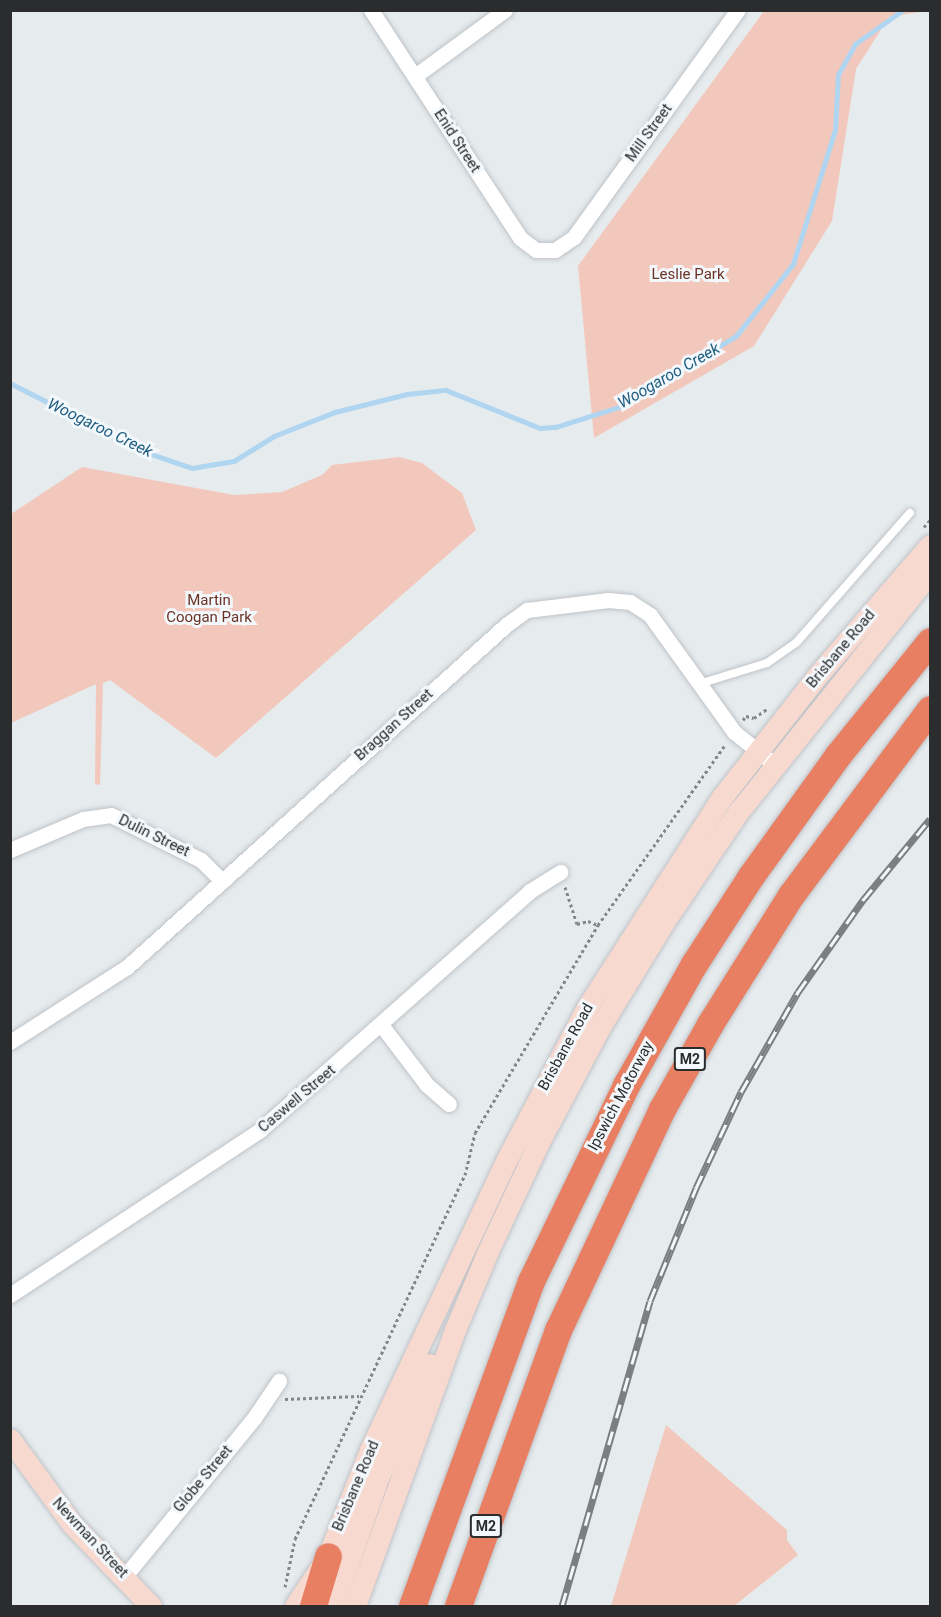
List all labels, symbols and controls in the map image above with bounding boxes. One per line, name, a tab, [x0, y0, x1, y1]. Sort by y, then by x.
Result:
street label: Mill Street	[622, 100, 676, 166]
street label: Enid Street	[430, 106, 484, 176]
park label: Leslie Park	[652, 266, 724, 284]
water label: Woogaroo Creek	[615, 339, 723, 413]
water label: Woogaroo Creek	[44, 394, 156, 462]
park label: Martin Coogan Park	[166, 591, 252, 626]
street label: Brisbane Road	[803, 606, 879, 692]
street label: Braggan Street	[351, 685, 437, 765]
street label: Dulin Street	[115, 811, 193, 861]
street label: Brisbane Road	[535, 1000, 597, 1094]
street label: Ipswich Motorway	[585, 1038, 657, 1154]
road number: M2	[674, 1048, 706, 1070]
street label: Caswell Street	[255, 1061, 339, 1137]
street label: Brisbane Road	[329, 1438, 383, 1534]
street label: Globe Street	[170, 1442, 236, 1516]
street label: Newman Street	[48, 1494, 132, 1582]
road number: M2	[470, 1515, 502, 1537]

